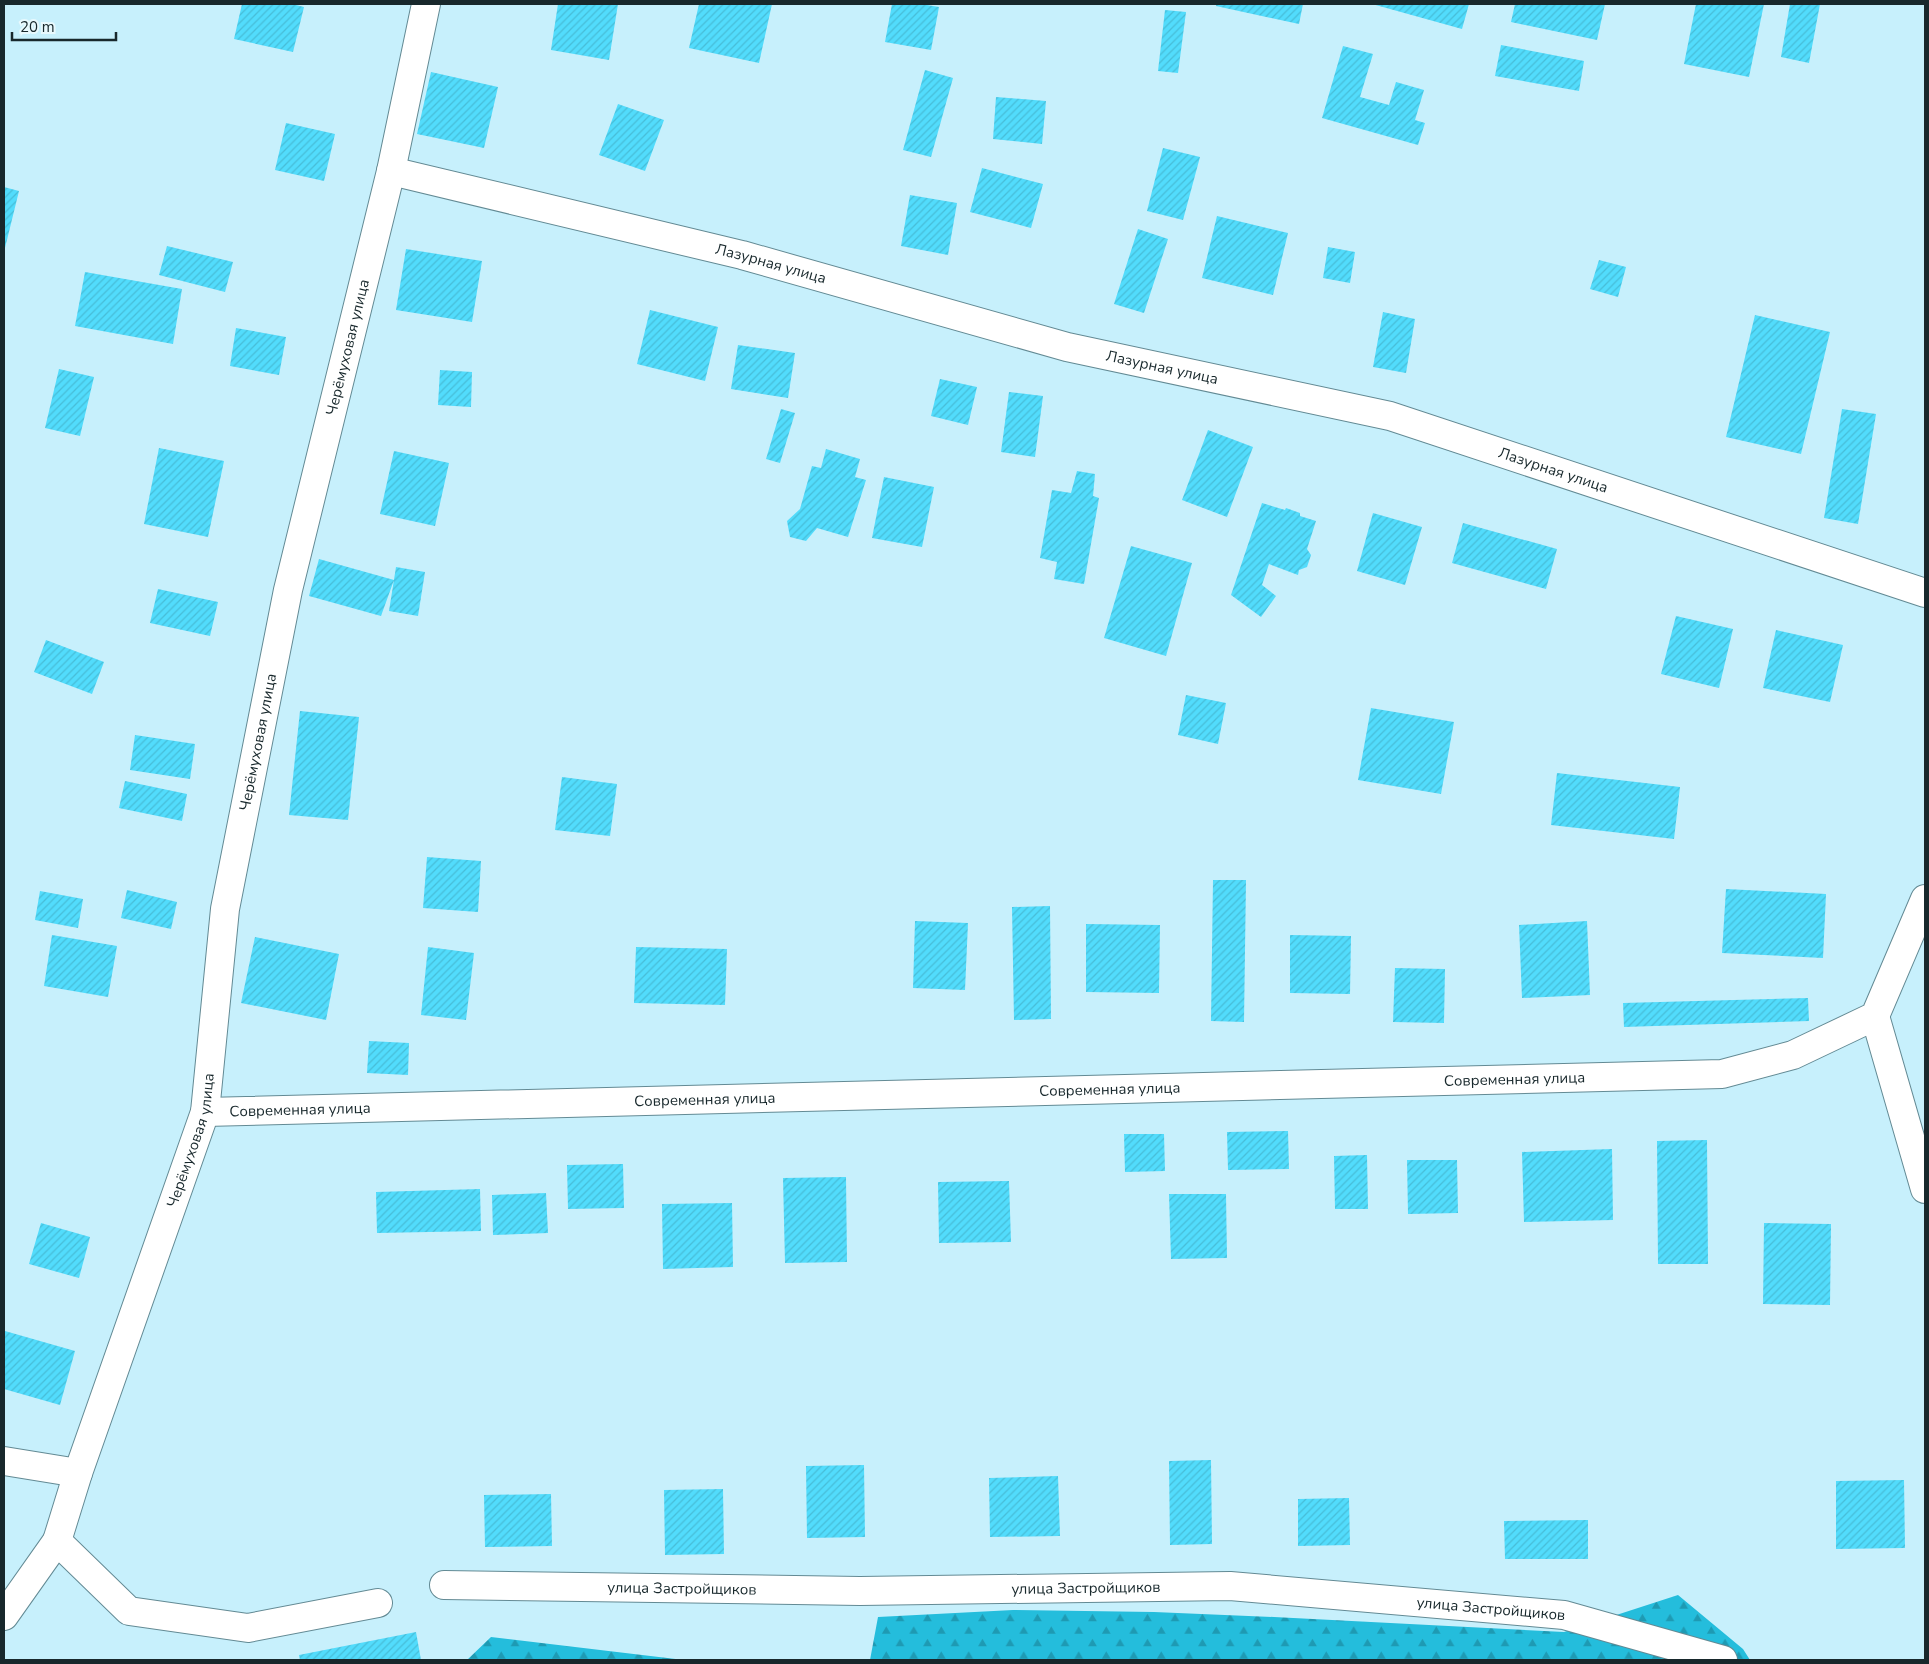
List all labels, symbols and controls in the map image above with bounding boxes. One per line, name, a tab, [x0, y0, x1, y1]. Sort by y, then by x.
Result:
scale bar	[12, 10, 116, 42]
text: 20 m	[20, 17, 55, 37]
street label: Лазурная улица	[713, 239, 829, 288]
street label: Черёмуховая улица	[321, 277, 374, 417]
street label: Лазурная улица	[1104, 346, 1220, 389]
street label: Лазурная улица	[1496, 443, 1611, 497]
street label: Черёмуховая улица	[235, 672, 281, 812]
street label: Современная улица	[1444, 1067, 1585, 1091]
street label: Черёмуховая улица	[162, 1072, 219, 1210]
street label: Современная улица	[1039, 1078, 1181, 1101]
street label: Современная улица	[634, 1088, 776, 1111]
street label: Современная улица	[229, 1098, 371, 1121]
street label: улица Застройщиков	[607, 1577, 757, 1600]
street label: улица Застройщиков	[1011, 1577, 1161, 1599]
street label: улица Застройщиков	[1416, 1592, 1566, 1625]

